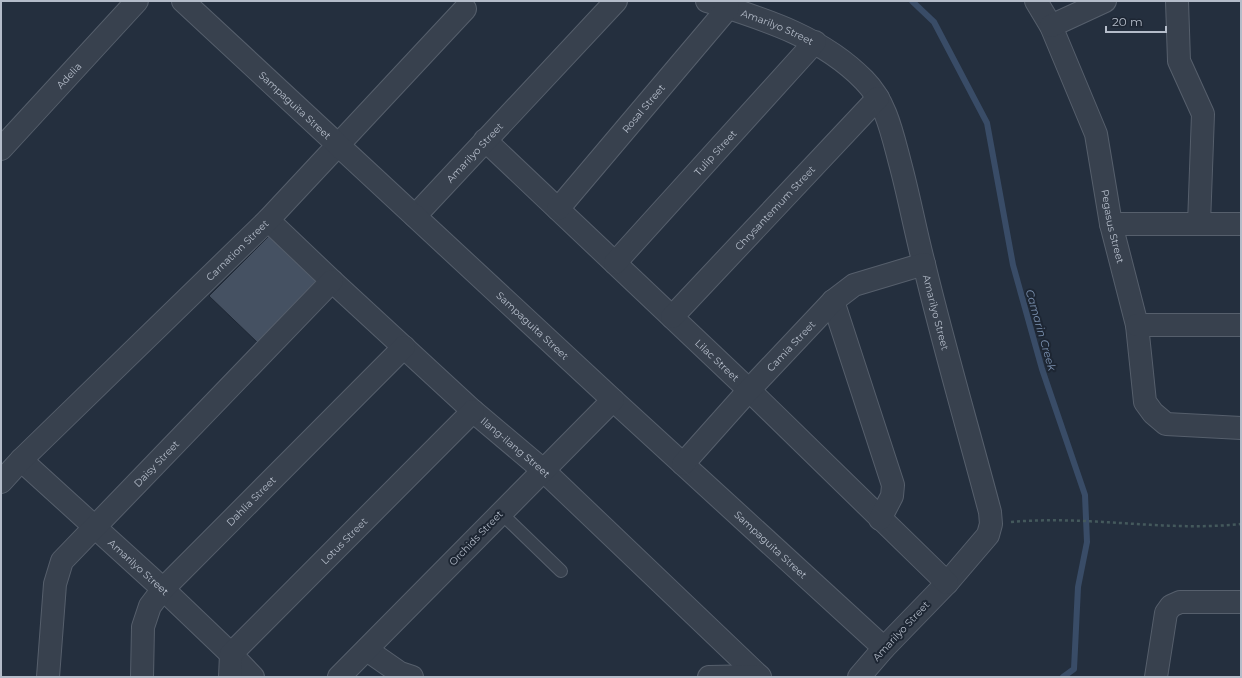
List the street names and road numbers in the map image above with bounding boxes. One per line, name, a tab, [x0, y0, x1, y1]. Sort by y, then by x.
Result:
street label: Amarilyo Street	[739, 6, 816, 48]
street label: Adelia	[53, 59, 84, 91]
street label: Sampaguita Street	[256, 68, 334, 142]
street label: Rosal Street	[619, 81, 668, 135]
street label: Amarilyo Street	[443, 120, 506, 185]
street label: Tulip Street	[691, 127, 739, 178]
street label: Chrysantemum Street	[732, 163, 818, 253]
street label: Pegasus Street	[1099, 188, 1127, 265]
street label: Carnation Street	[203, 217, 271, 283]
street label: Amarilyo Street	[920, 273, 952, 352]
street label: Sampaguita Street	[494, 289, 572, 362]
street label: Camia Street	[764, 318, 818, 374]
street label: Lilac Street	[693, 336, 742, 384]
street label: Ilang-ilang Street	[478, 414, 553, 480]
street label: Daisy Street	[131, 437, 182, 489]
street label: Dahlia Street	[223, 473, 278, 528]
street label: Orchids Street	[446, 508, 506, 568]
street label: Sampaguita Street	[732, 508, 810, 581]
street label: Lotus Street	[318, 515, 370, 567]
street label: Amarilyo Street	[106, 536, 172, 598]
street label: Amarilyo Street	[870, 598, 932, 664]

